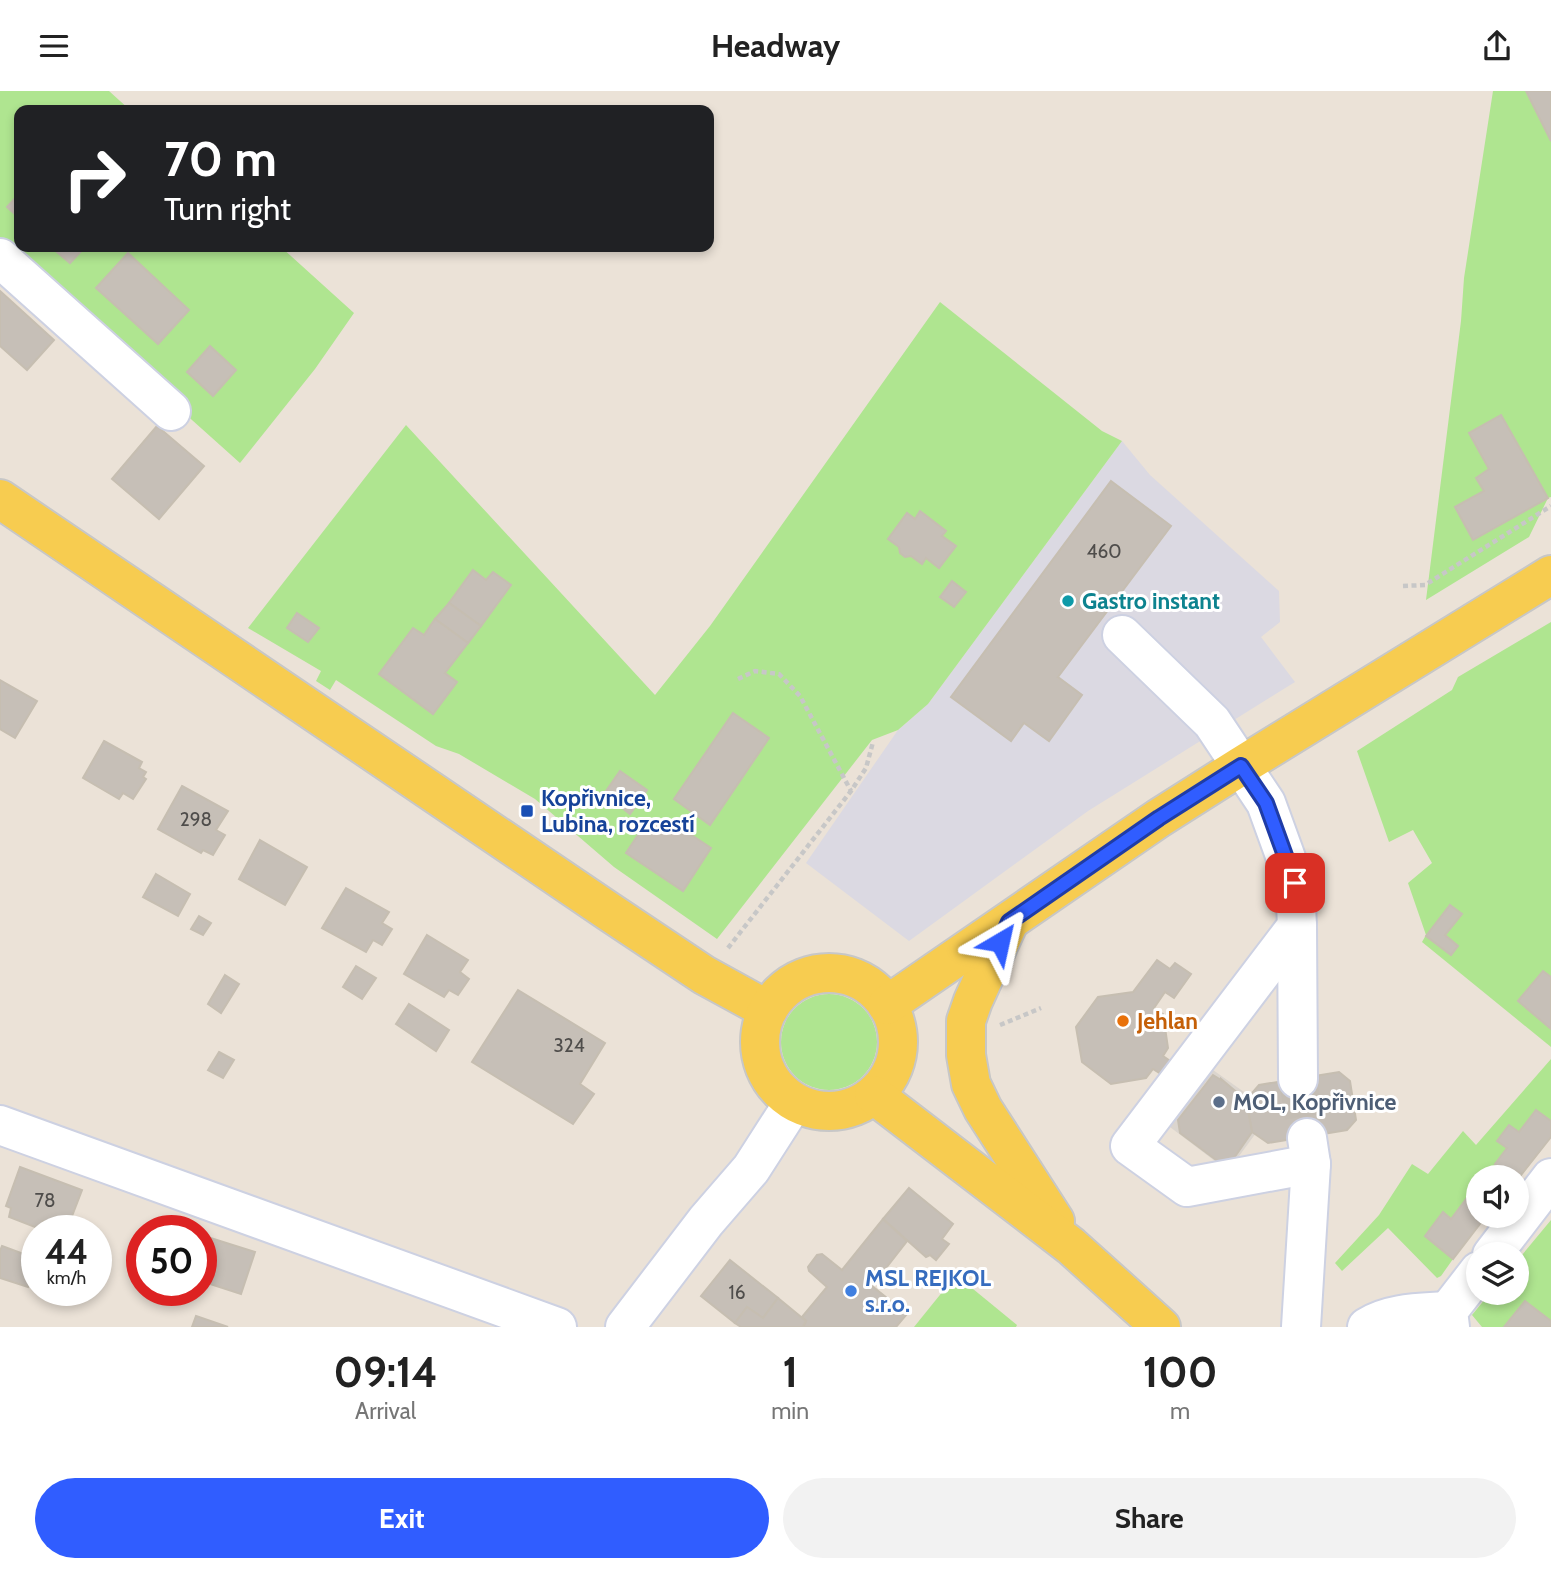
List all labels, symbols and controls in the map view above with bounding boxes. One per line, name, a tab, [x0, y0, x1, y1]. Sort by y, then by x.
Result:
text: Headway	[711, 26, 840, 65]
icon: menu	[35, 27, 73, 65]
icon: share	[1478, 27, 1516, 65]
text: 70 m	[164, 129, 277, 188]
icon: right	[49, 133, 140, 224]
text: Turn right	[164, 189, 291, 228]
house number: 460	[1086, 540, 1122, 563]
place label: Gastro instant	[1082, 587, 1220, 615]
marker: Gastro instant	[1060, 593, 1076, 609]
place label: Kopřivnice, Lubina, rozcestí	[541, 784, 695, 838]
marker: Kopřivnice, Lubina, rozcestí	[519, 803, 535, 819]
house number: 298	[180, 808, 212, 831]
pin	[1265, 853, 1325, 913]
icon: arrive	[1276, 864, 1314, 902]
position arrow	[963, 905, 1037, 979]
place label: Jehlan	[1136, 1007, 1198, 1035]
marker: Jehlan	[1115, 1013, 1131, 1029]
house number: 324	[553, 1034, 585, 1057]
place label: MOL, Kopřivnice	[1233, 1088, 1396, 1116]
marker: MOL, Kopřivnice	[1211, 1094, 1227, 1110]
map controls	[1466, 1165, 1529, 1305]
button: sound	[1466, 1165, 1529, 1228]
house number: 78	[34, 1189, 56, 1212]
speed limit sign: 50	[126, 1215, 217, 1306]
text: 44	[45, 1230, 88, 1273]
button: layers	[1466, 1242, 1529, 1305]
place label: MSL REJKOL s.r.o.	[865, 1264, 991, 1318]
text: km/h	[47, 1267, 86, 1289]
house number: 16	[729, 1281, 746, 1304]
marker: MSL REJKOL s.r.o.	[843, 1283, 859, 1299]
text: 09:14	[334, 1346, 438, 1398]
text: 1	[782, 1346, 798, 1398]
text: 100	[1143, 1346, 1217, 1398]
text: Arrival	[355, 1397, 416, 1425]
text: min	[771, 1397, 809, 1425]
text: m	[1170, 1397, 1190, 1425]
button: Exit	[35, 1478, 769, 1558]
button: Share	[783, 1478, 1516, 1558]

